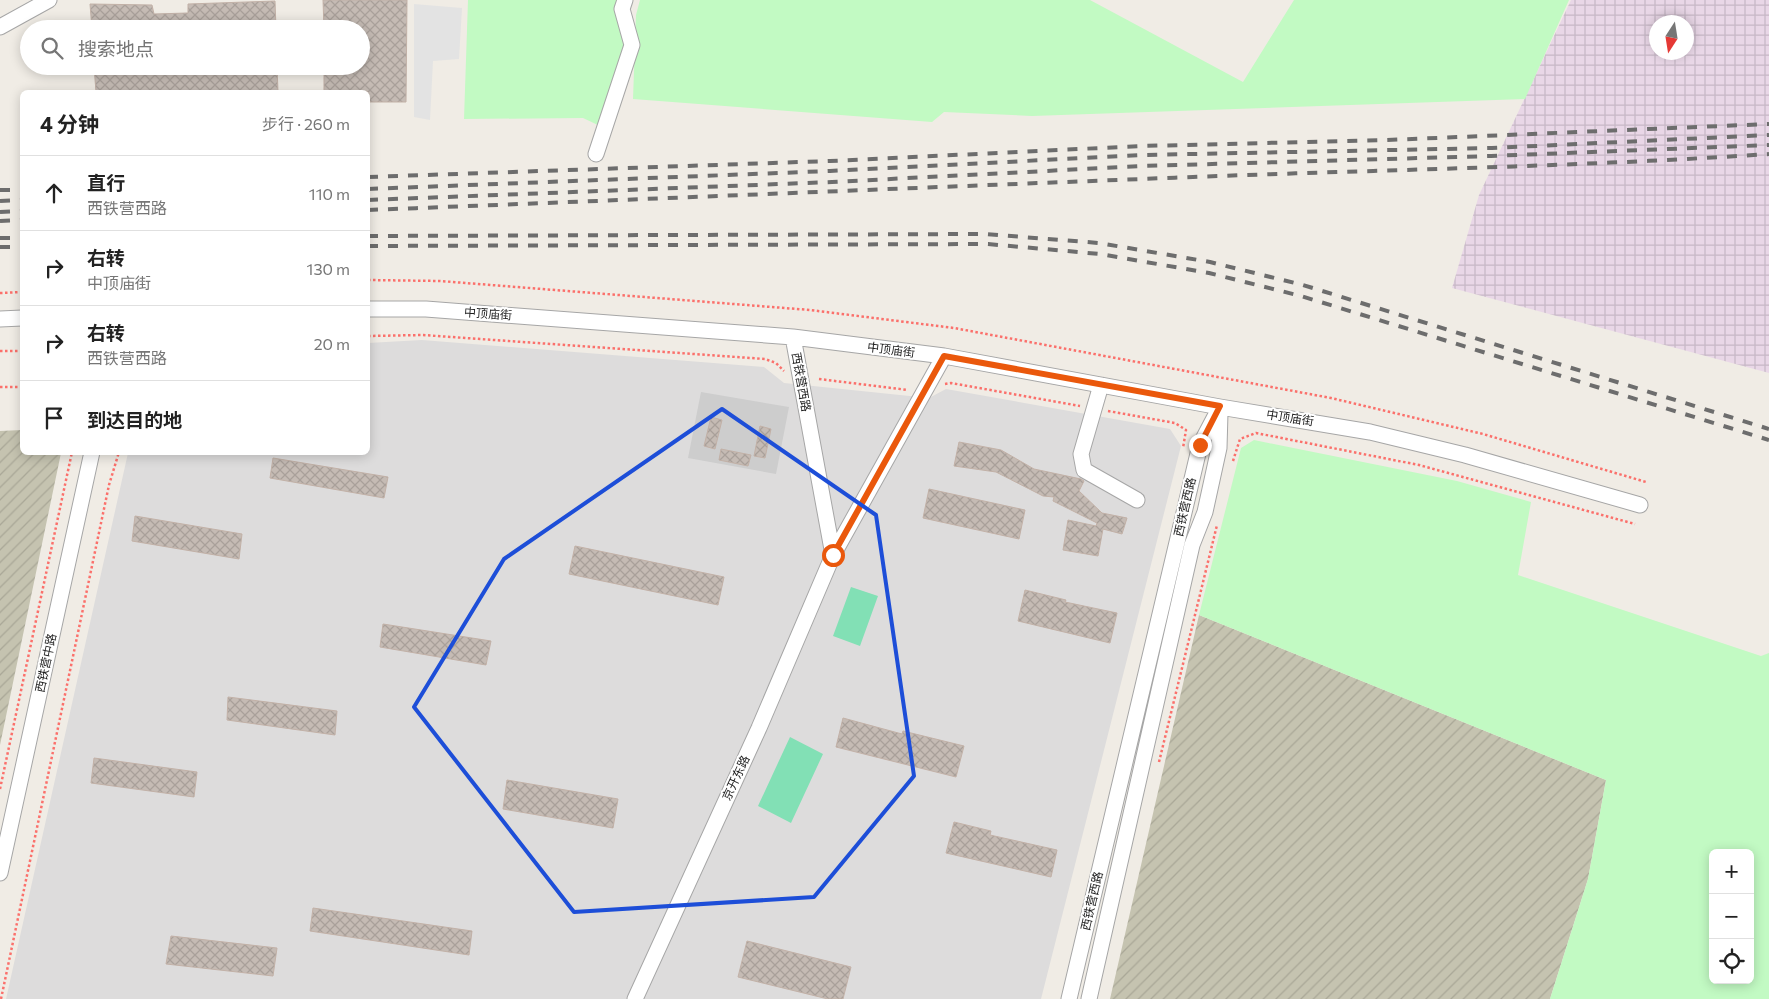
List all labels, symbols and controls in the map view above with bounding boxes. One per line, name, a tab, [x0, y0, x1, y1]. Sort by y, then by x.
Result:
north arrow	[1649, 15, 1694, 60]
search box	[20, 20, 370, 75]
icon: search	[38, 34, 66, 62]
text: 搜索地点	[78, 37, 154, 60]
text: 4 分钟	[40, 111, 99, 136]
text: 步行 · 260 m	[262, 114, 350, 133]
text: 直行	[87, 171, 125, 194]
icon: ahead	[40, 179, 68, 207]
text: 110 m	[309, 184, 350, 203]
text: 西铁营西路	[87, 198, 167, 217]
text: 右转	[87, 246, 125, 269]
icon: right	[40, 254, 68, 282]
text: 130 m	[307, 259, 350, 278]
text: 中顶庙街	[87, 273, 151, 292]
street label: 中顶庙街	[464, 304, 513, 322]
text: 右转	[87, 321, 125, 344]
icon: right	[40, 329, 68, 357]
text: 20 m	[314, 334, 350, 353]
street label: 中顶庙街	[866, 339, 916, 359]
text: 西铁营西路	[87, 348, 167, 367]
street label: 西铁营西路	[790, 351, 814, 413]
icon: arrive	[40, 404, 68, 432]
street label: 中顶庙街	[1265, 406, 1315, 428]
text: 到达目的地	[87, 408, 182, 431]
route end	[1189, 434, 1212, 457]
street label: 西铁营西路	[1170, 476, 1198, 538]
route start	[822, 544, 845, 567]
street label: 西铁营中路	[32, 632, 58, 694]
street label: 京开东路	[719, 753, 752, 802]
map controls	[1709, 849, 1754, 984]
button: +	[1709, 849, 1754, 894]
street label: 西铁营西路	[1077, 870, 1105, 932]
button: −	[1709, 894, 1754, 939]
button: locate	[1709, 939, 1754, 984]

